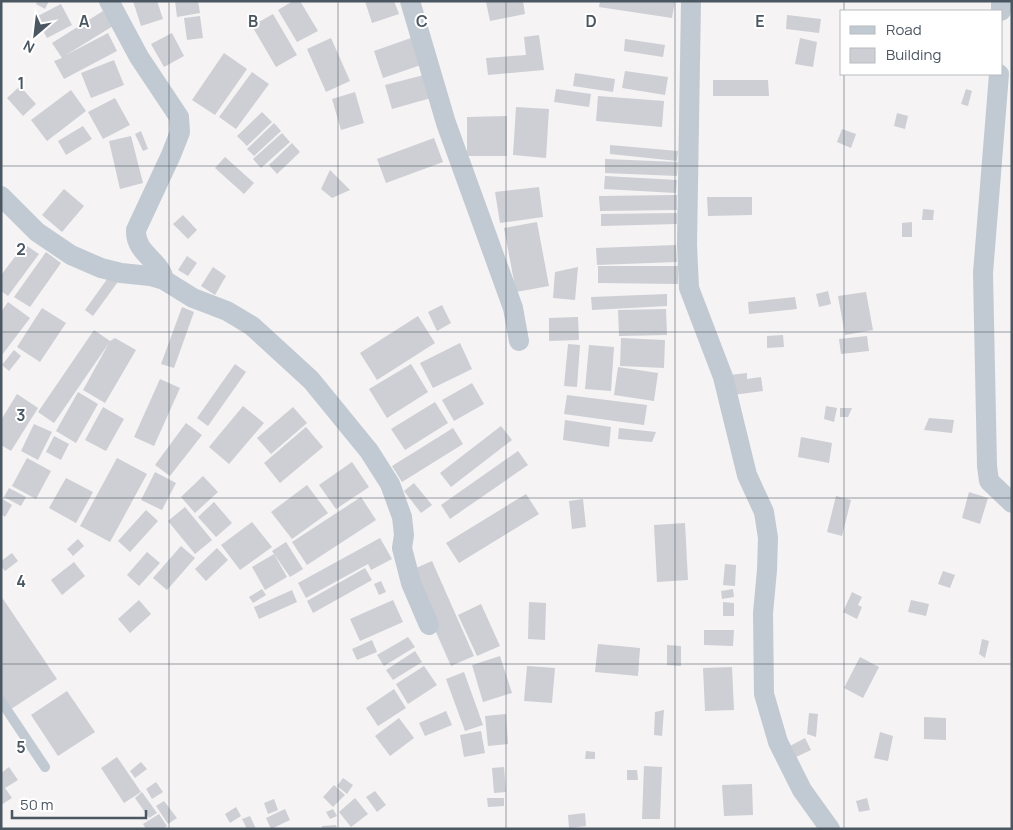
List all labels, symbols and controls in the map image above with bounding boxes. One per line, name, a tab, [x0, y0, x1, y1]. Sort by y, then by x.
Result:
north arrow	[10, 10, 60, 60]
text: A	[79, 10, 90, 32]
text: B	[248, 10, 258, 32]
text: C	[416, 10, 428, 32]
text: D	[585, 10, 597, 32]
text: E	[755, 10, 765, 32]
legend	[840, 10, 1003, 75]
text: Road	[886, 19, 922, 40]
text: N	[20, 36, 38, 58]
text: Building	[886, 44, 941, 65]
text: 1	[17, 72, 25, 94]
text: 2	[16, 238, 26, 260]
text: 3	[16, 404, 26, 426]
text: 4	[16, 570, 26, 592]
text: 5	[16, 736, 26, 758]
scale bar	[12, 788, 146, 820]
text: 50 m	[20, 794, 54, 815]

